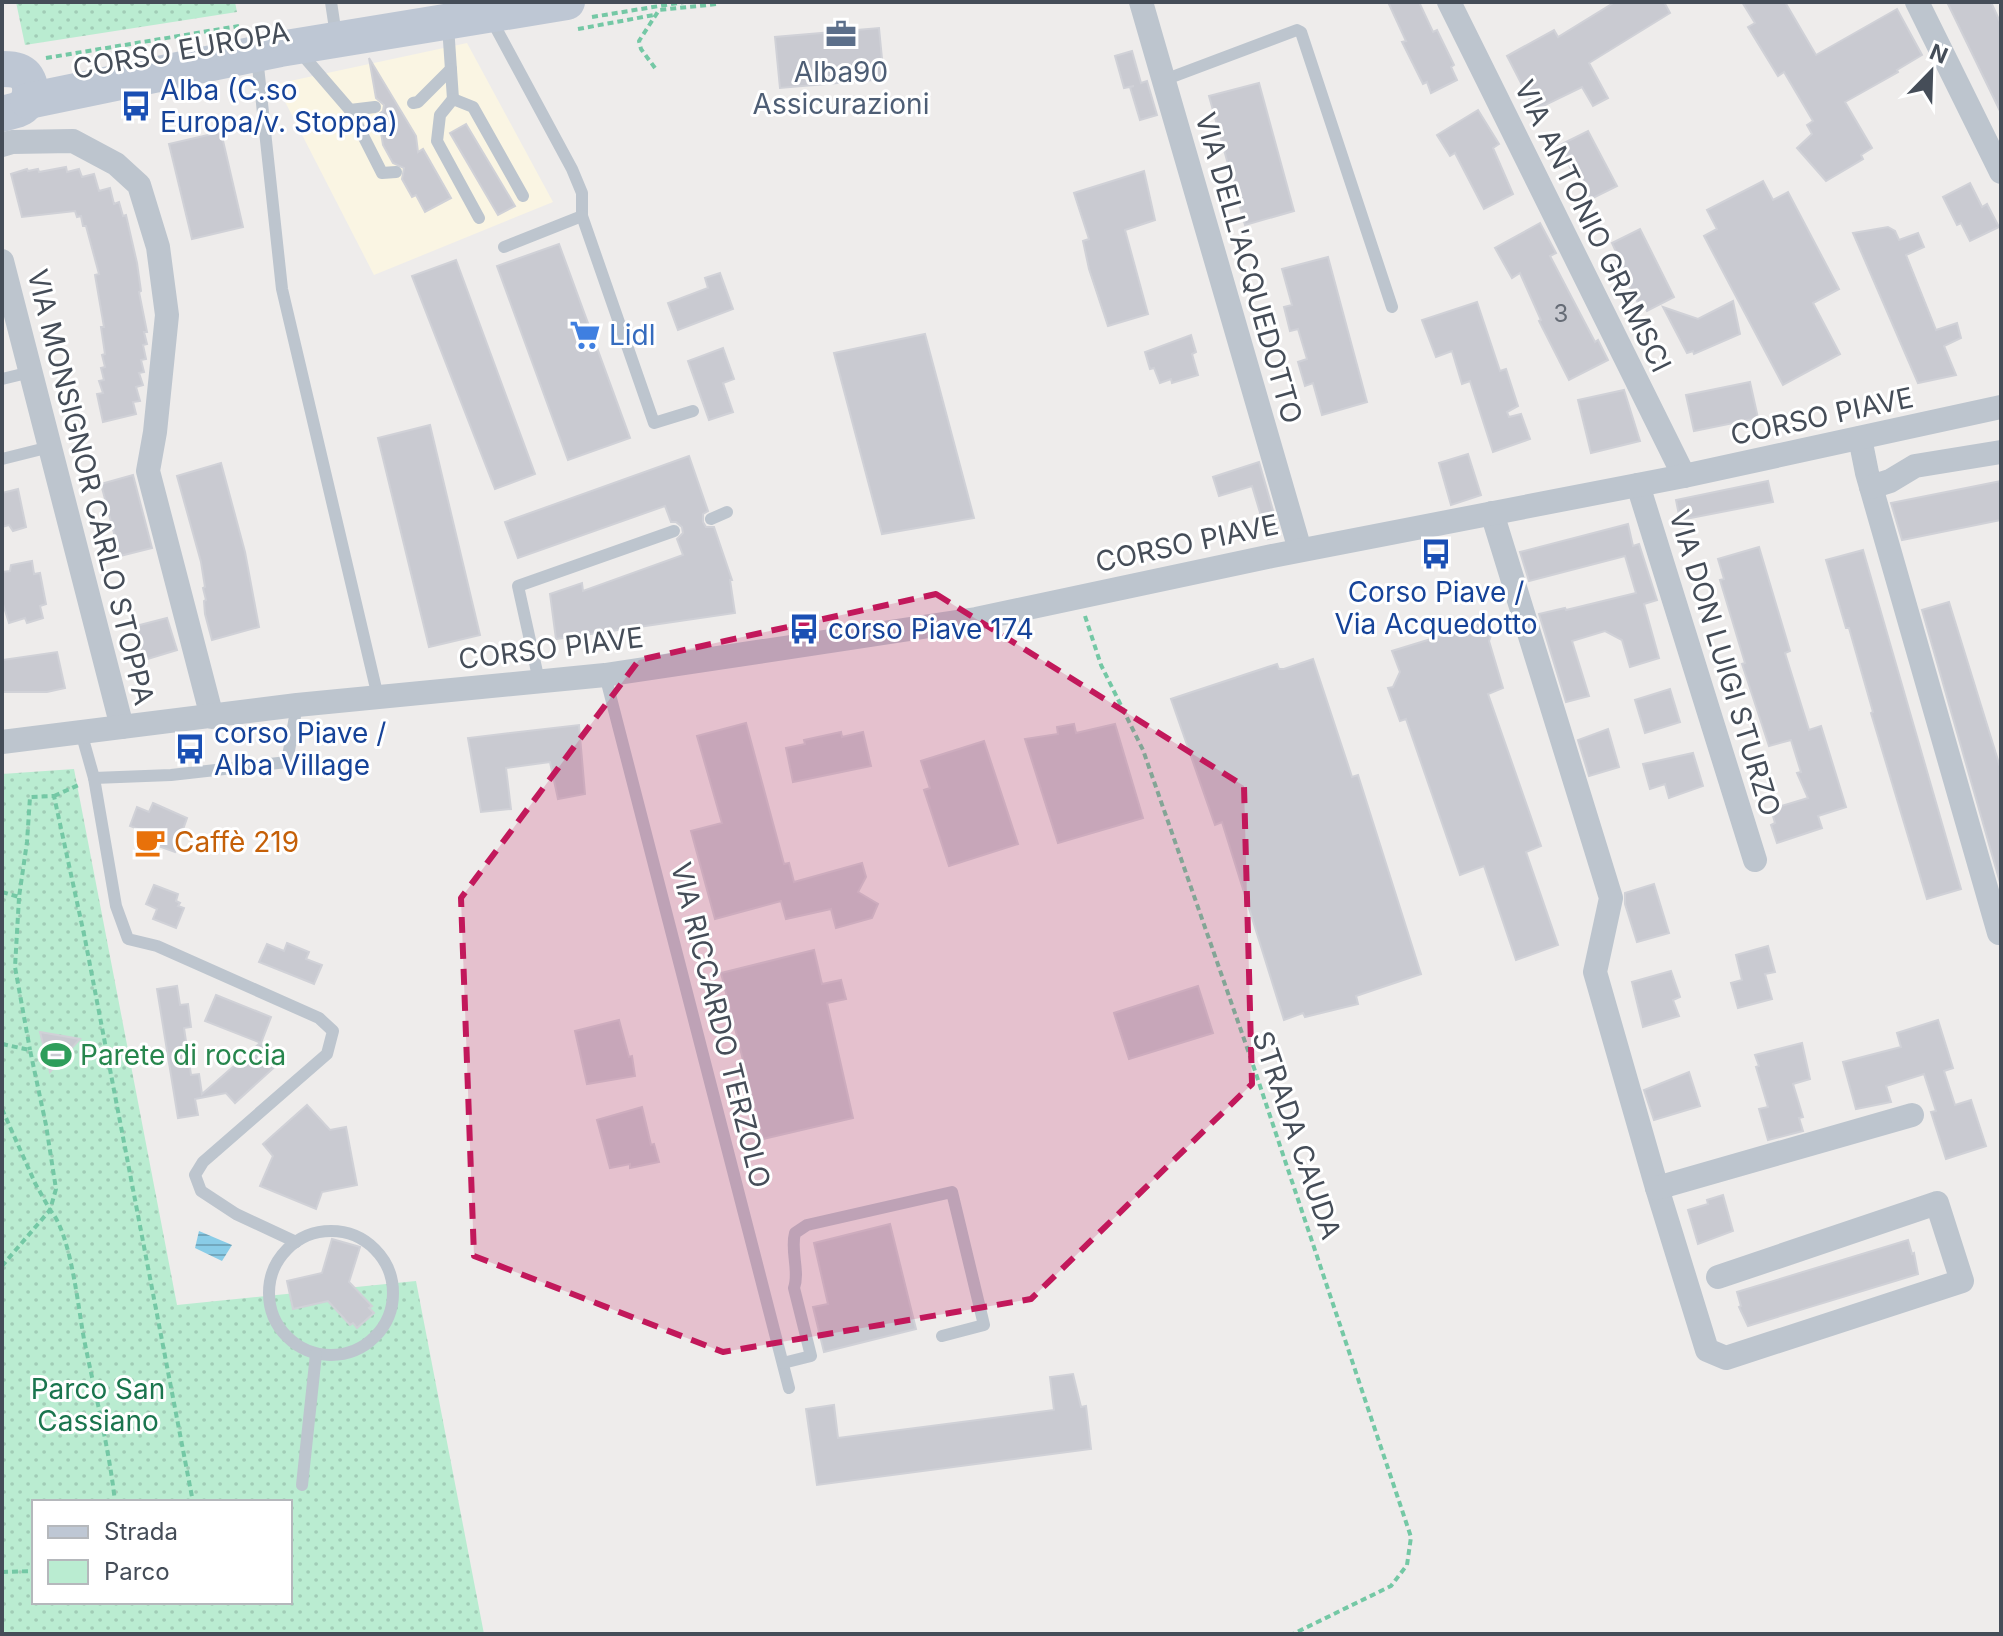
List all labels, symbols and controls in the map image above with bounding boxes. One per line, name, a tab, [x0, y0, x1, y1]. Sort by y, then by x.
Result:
street label: CORSO EUROPA	[70, 14, 292, 86]
office icon: Alba90 Assicurazioni	[824, 17, 858, 51]
north arrow	[1891, 32, 1971, 112]
text: N	[1926, 38, 1952, 69]
place label: Alba90 Assicurazioni	[753, 55, 929, 121]
place label: Alba (C.so Europa/v. Stoppa)	[160, 73, 398, 139]
street label: VIA ANTONIO GRAMSCI	[1507, 75, 1679, 377]
bus stop icon: Alba (C.so Europa/v. Stoppa)	[119, 89, 153, 123]
street label: VIA DELL'ACQUEDOTTO	[1188, 109, 1310, 427]
street label: VIA MONSIGNOR CARLO STOPPA	[20, 266, 162, 708]
house number: 3	[1554, 299, 1568, 328]
supermarket icon: Lidl	[568, 318, 602, 352]
place label: Lidl	[609, 318, 656, 352]
street label: CORSO PIAVE	[1727, 380, 1917, 452]
street label: VIA DON LUIGI STURZO	[1662, 506, 1788, 820]
street label: CORSO PIAVE	[1092, 507, 1282, 579]
bus stop icon: Corso Piave / Via Acquedotto	[1419, 537, 1453, 571]
place label: Corso Piave / Via Acquedotto	[1334, 575, 1538, 641]
bus stop icon: corso Piave 174	[787, 612, 821, 646]
place label: corso Piave 174	[828, 612, 1034, 646]
street label: CORSO PIAVE	[457, 620, 645, 676]
place label: corso Piave / Alba Village	[214, 716, 386, 782]
bus stop icon: corso Piave / Alba Village	[173, 732, 207, 766]
cafe icon: Caffè 219	[133, 825, 167, 859]
place label: Caffè 219	[174, 825, 299, 859]
street label: VIA RICCARDO TERZOLO	[664, 859, 778, 1191]
street label: STRADA CAUDA	[1245, 1026, 1349, 1244]
sports icon: Parete di roccia	[39, 1038, 73, 1072]
place label: Parete di roccia	[80, 1038, 286, 1072]
park label: Parco San Cassiano	[31, 1372, 165, 1438]
legend	[32, 1500, 292, 1604]
text: Strada	[104, 1517, 178, 1546]
text: Parco	[104, 1557, 170, 1586]

